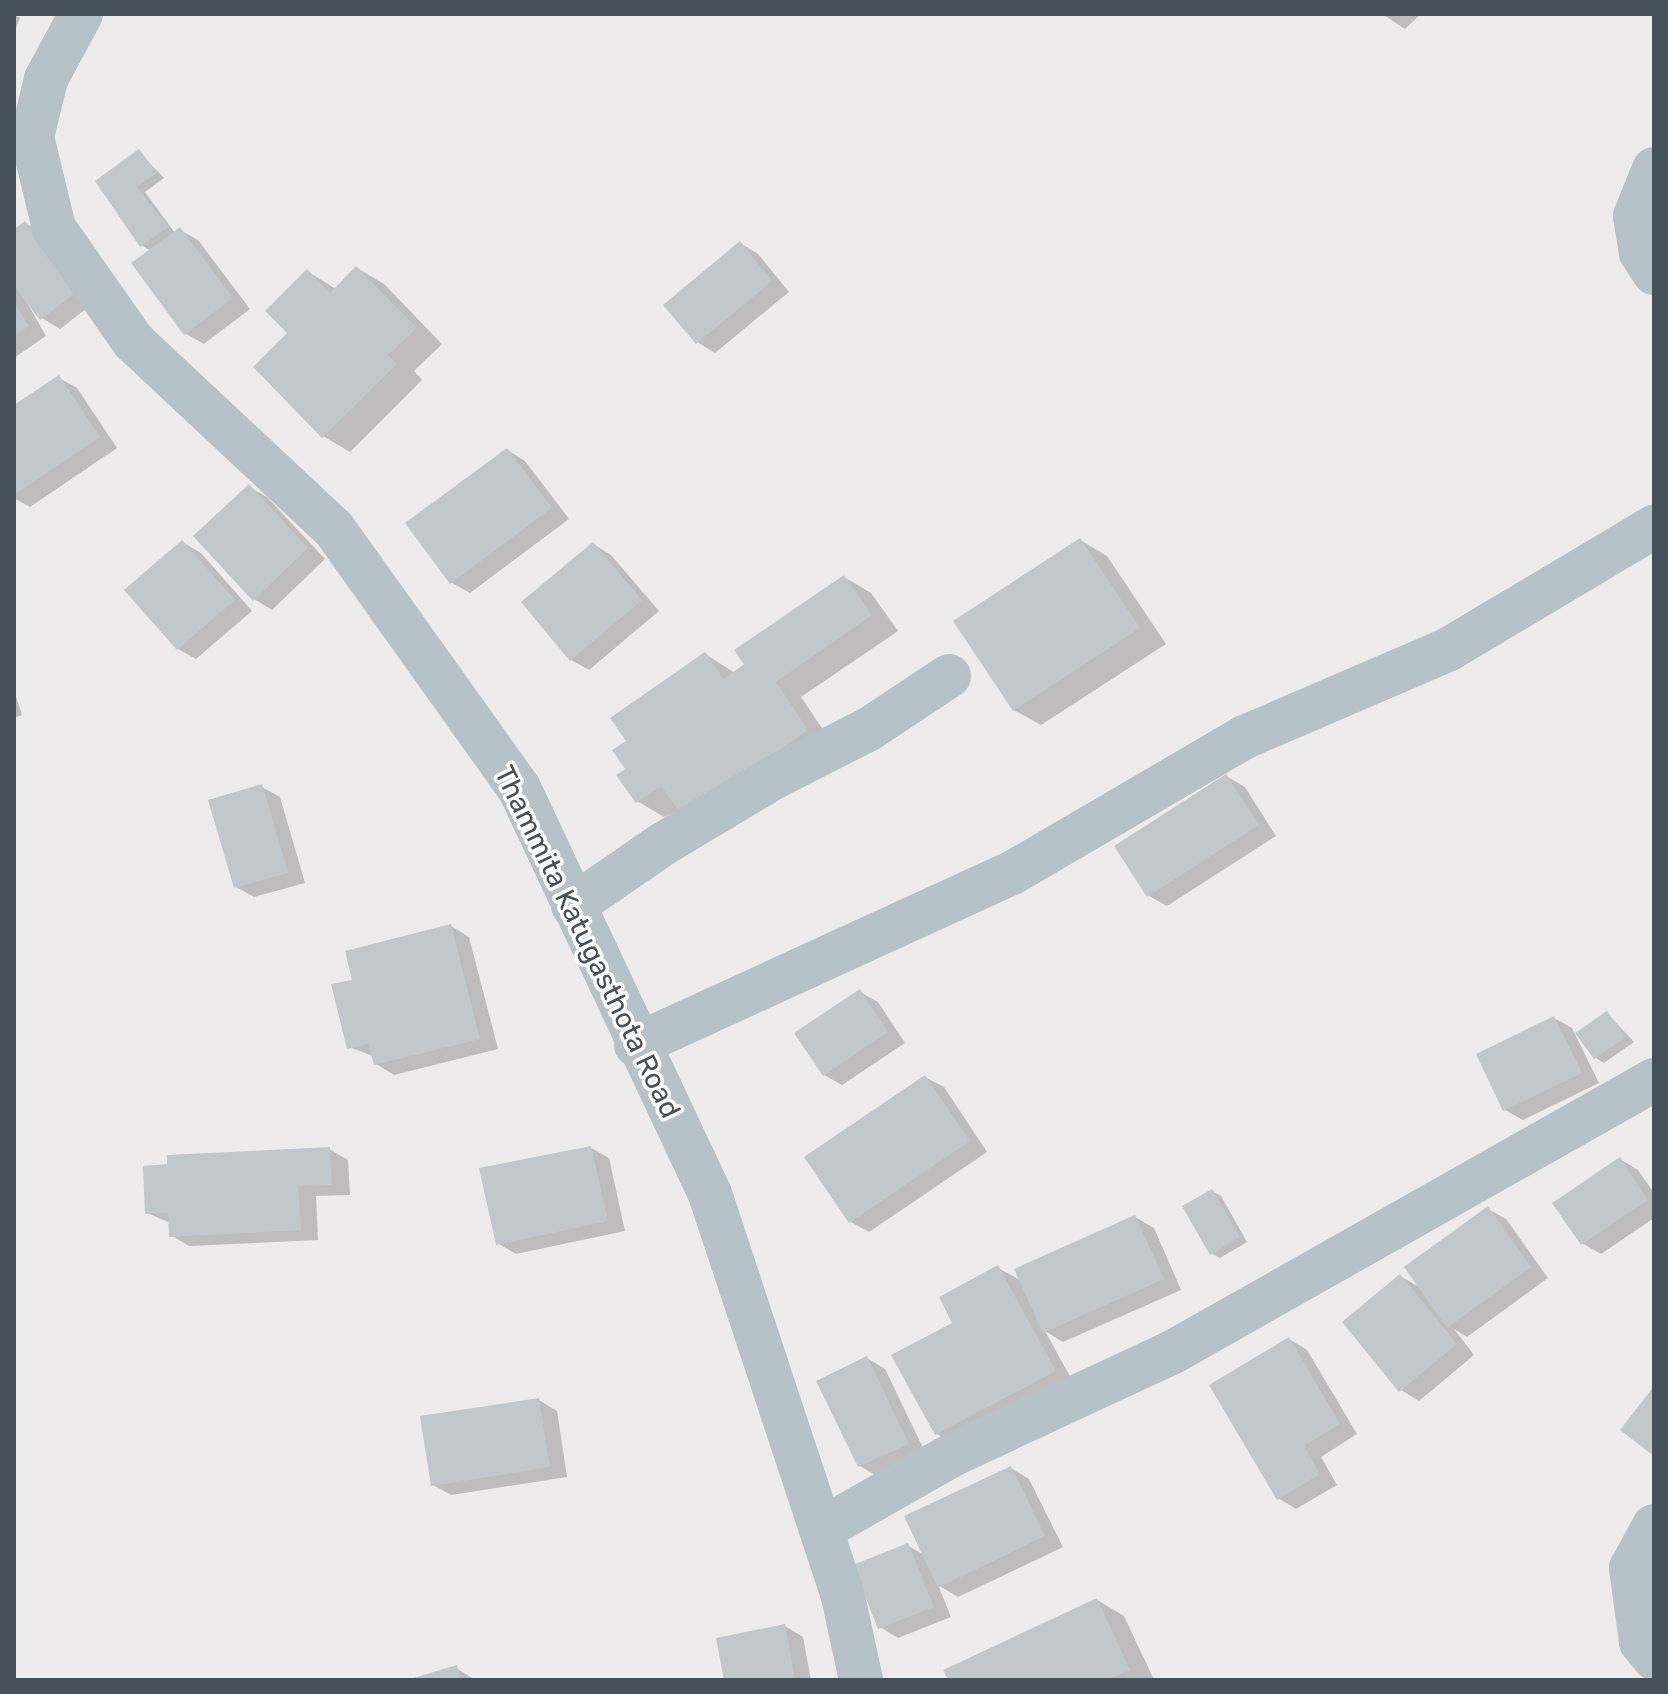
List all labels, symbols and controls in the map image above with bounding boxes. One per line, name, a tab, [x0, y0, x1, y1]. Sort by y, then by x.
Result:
street label: Thammita Katugasthota Road	[487, 760, 687, 1124]

